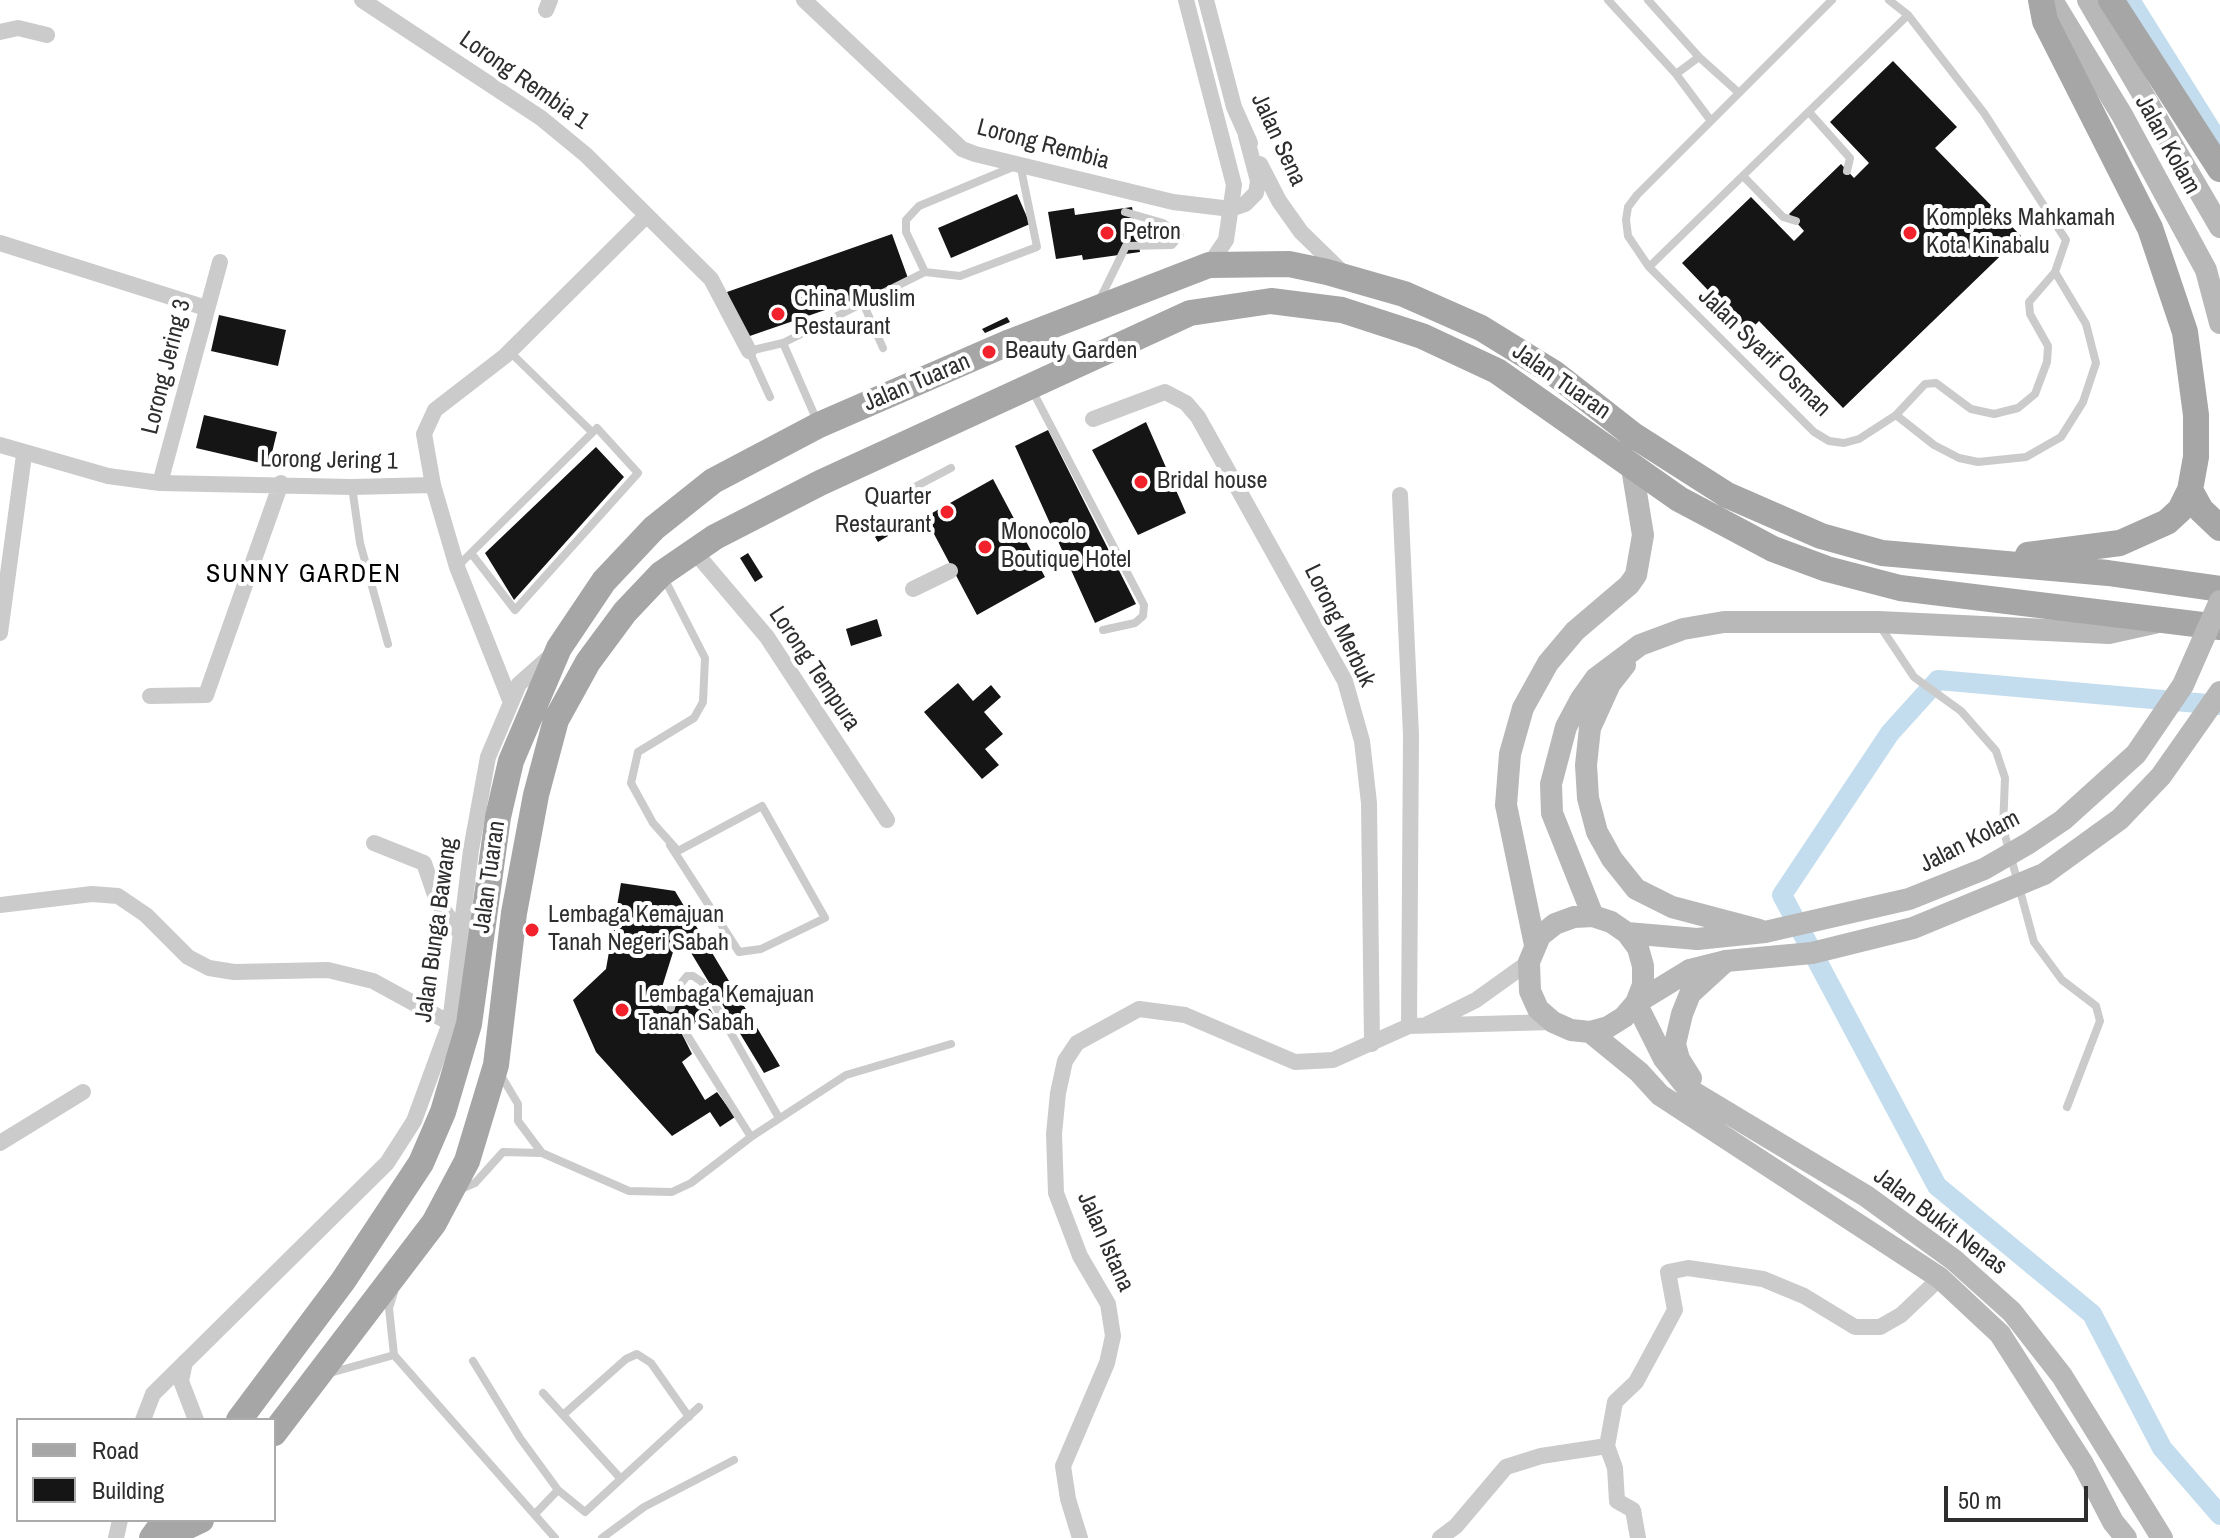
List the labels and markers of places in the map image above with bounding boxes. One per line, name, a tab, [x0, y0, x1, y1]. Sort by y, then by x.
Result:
place label: Kompleks Mahkamah Kota Kinabalu	[1926, 205, 2115, 261]
place label: Petron	[1123, 219, 1181, 247]
marker: Petron	[1098, 224, 1116, 242]
marker: Kompleks Mahkamah Kota Kinabalu	[1901, 224, 1919, 242]
place label: China Muslim Restaurant	[794, 286, 915, 342]
marker: China Muslim Restaurant	[769, 305, 787, 323]
place label: Beauty Garden	[1005, 338, 1137, 366]
marker: Beauty Garden	[980, 343, 998, 361]
place label: Bridal house	[1157, 468, 1267, 496]
marker: Bridal house	[1132, 473, 1150, 491]
place label: Quarter Restaurant	[835, 484, 931, 540]
marker: Quarter Restaurant	[938, 503, 956, 521]
place label: Monocolo Boutique Hotel	[1001, 519, 1131, 575]
marker: Monocolo Boutique Hotel	[976, 538, 994, 556]
place label: Lembaga Kemajuan Tanah Negeri Sabah	[548, 902, 729, 958]
marker: Lembaga Kemajuan Tanah Negeri Sabah	[523, 921, 541, 939]
place label: Lembaga Kemajuan Tanah Sabah	[638, 982, 814, 1038]
marker: Lembaga Kemajuan Tanah Sabah	[613, 1001, 631, 1019]

